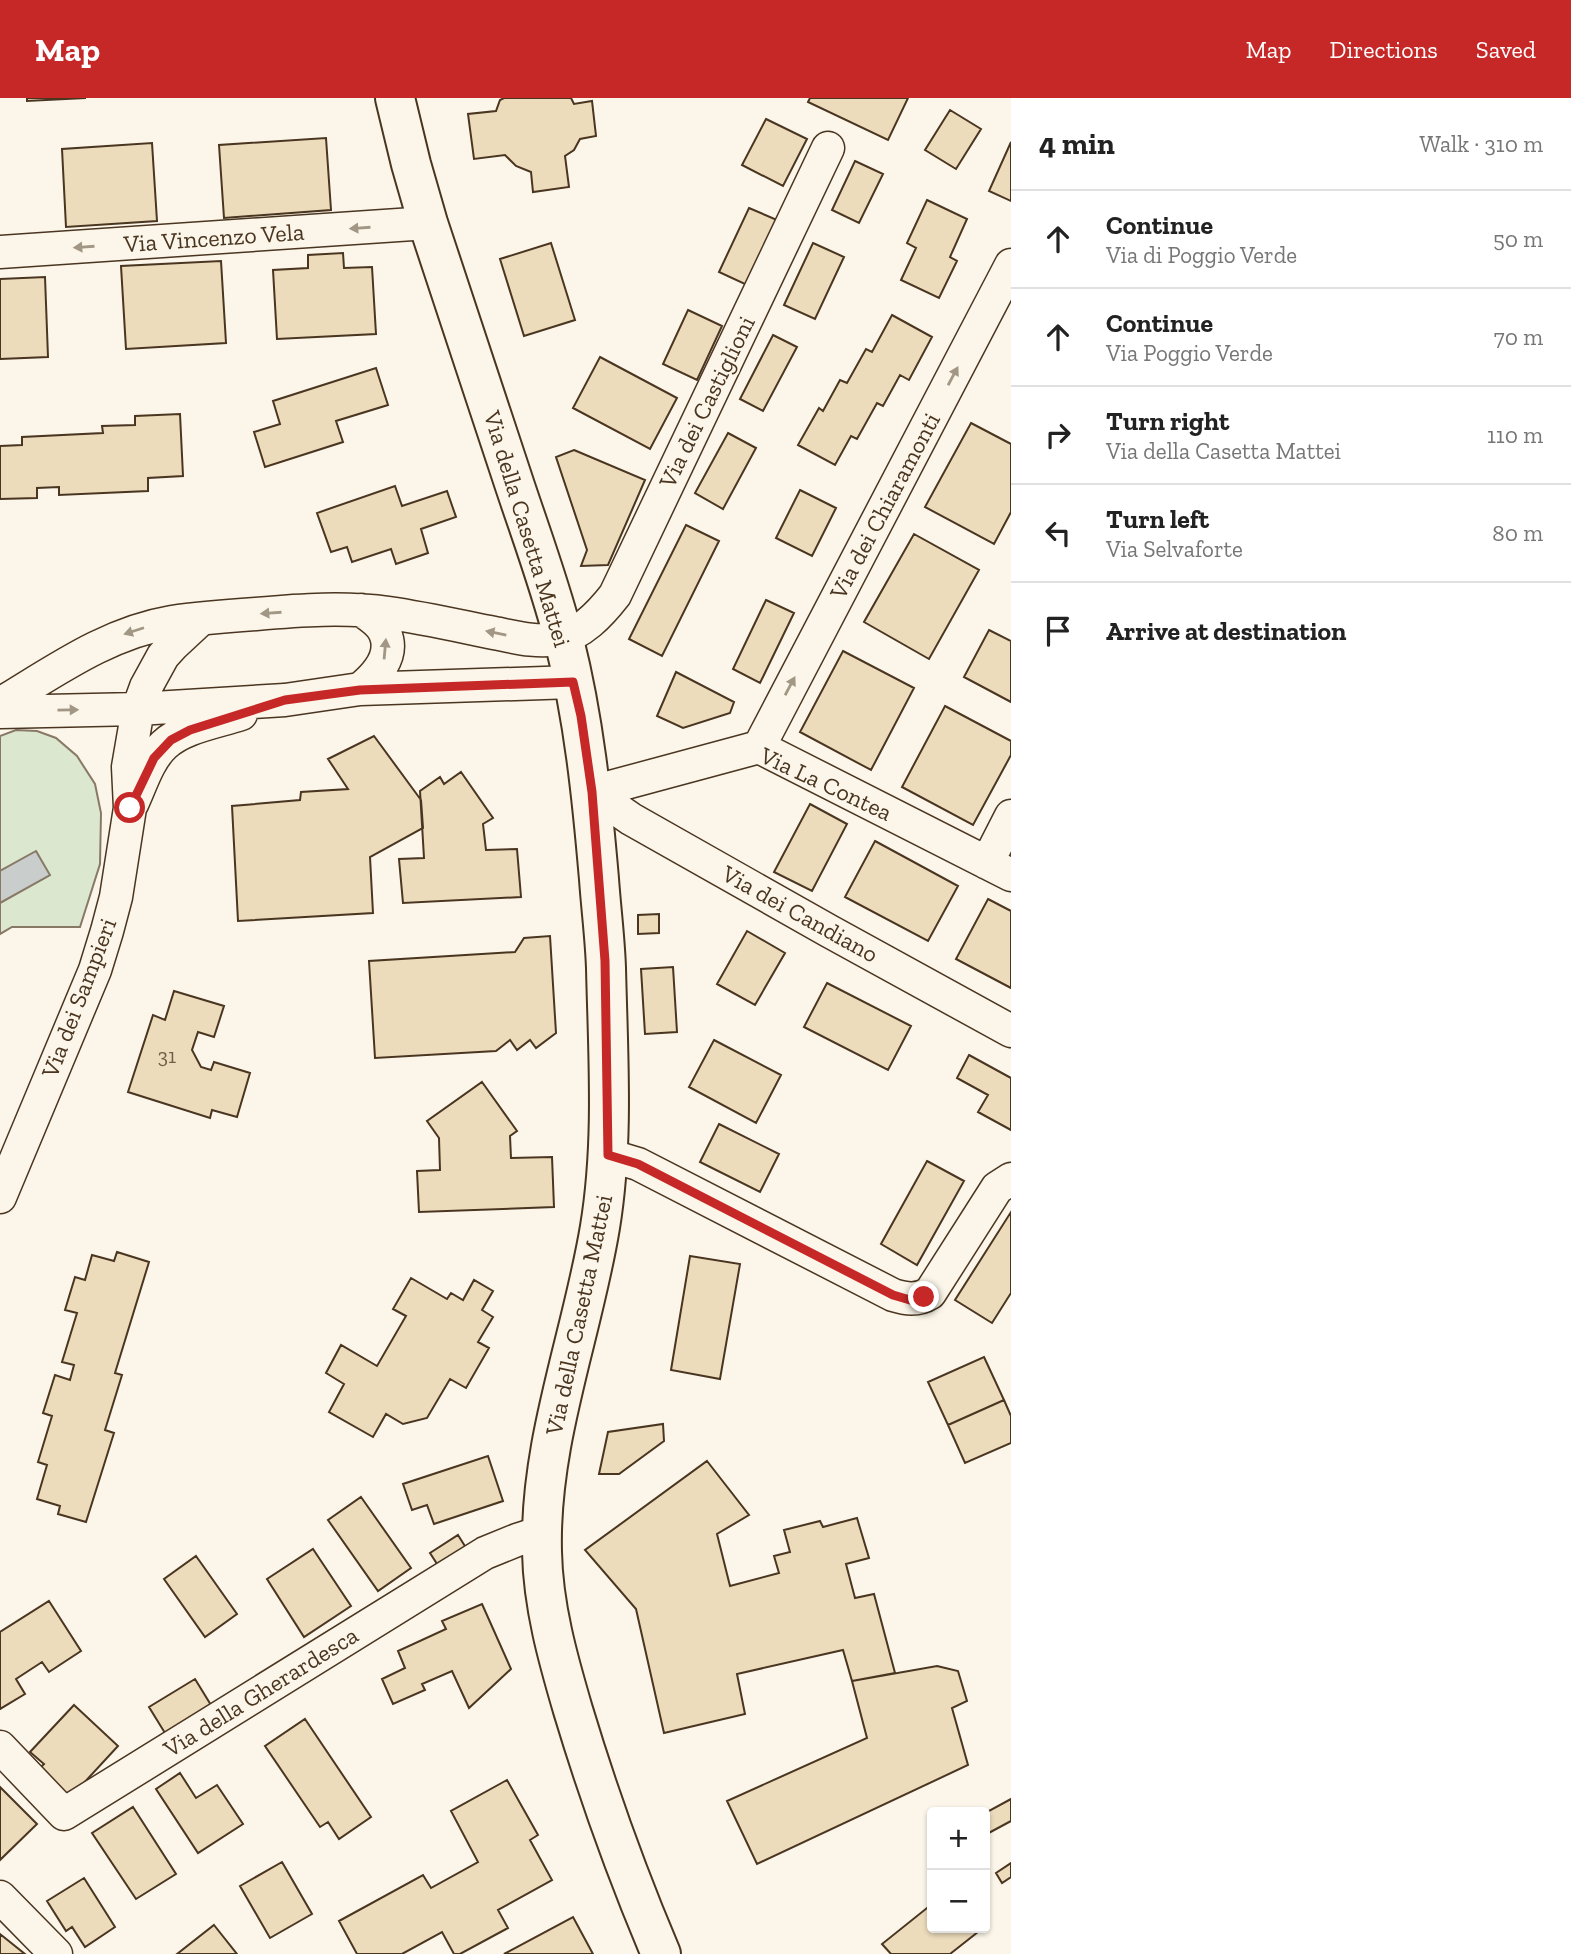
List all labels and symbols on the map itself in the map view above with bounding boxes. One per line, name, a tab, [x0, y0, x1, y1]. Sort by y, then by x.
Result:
street label: Via Vincenzo Vela	[122, 217, 306, 258]
one-way arrow	[349, 223, 371, 234]
one-way arrow	[73, 241, 95, 252]
street label: Via dei Castiglioni	[652, 311, 761, 493]
one-way arrow	[947, 366, 958, 386]
street label: Via della Casetta Mattei	[477, 406, 577, 651]
street label: Via dei Chiaramonti	[823, 407, 946, 605]
one-way arrow	[260, 608, 282, 619]
one-way arrow	[123, 627, 144, 637]
one-way arrow	[485, 628, 507, 639]
one-way arrow	[380, 638, 391, 660]
one-way arrow	[785, 676, 796, 696]
one-way arrow	[57, 704, 79, 716]
street label: Via La Contea	[755, 740, 897, 827]
route start	[114, 792, 145, 823]
street label: Via dei Candiano	[716, 858, 883, 968]
street label: Via dei Sampieri	[34, 914, 122, 1083]
house number: 31	[158, 1043, 176, 1068]
street label: Via della Casetta Mattei	[539, 1192, 618, 1439]
route end	[908, 1281, 939, 1312]
street label: Via della Gherardesca	[157, 1620, 364, 1764]

